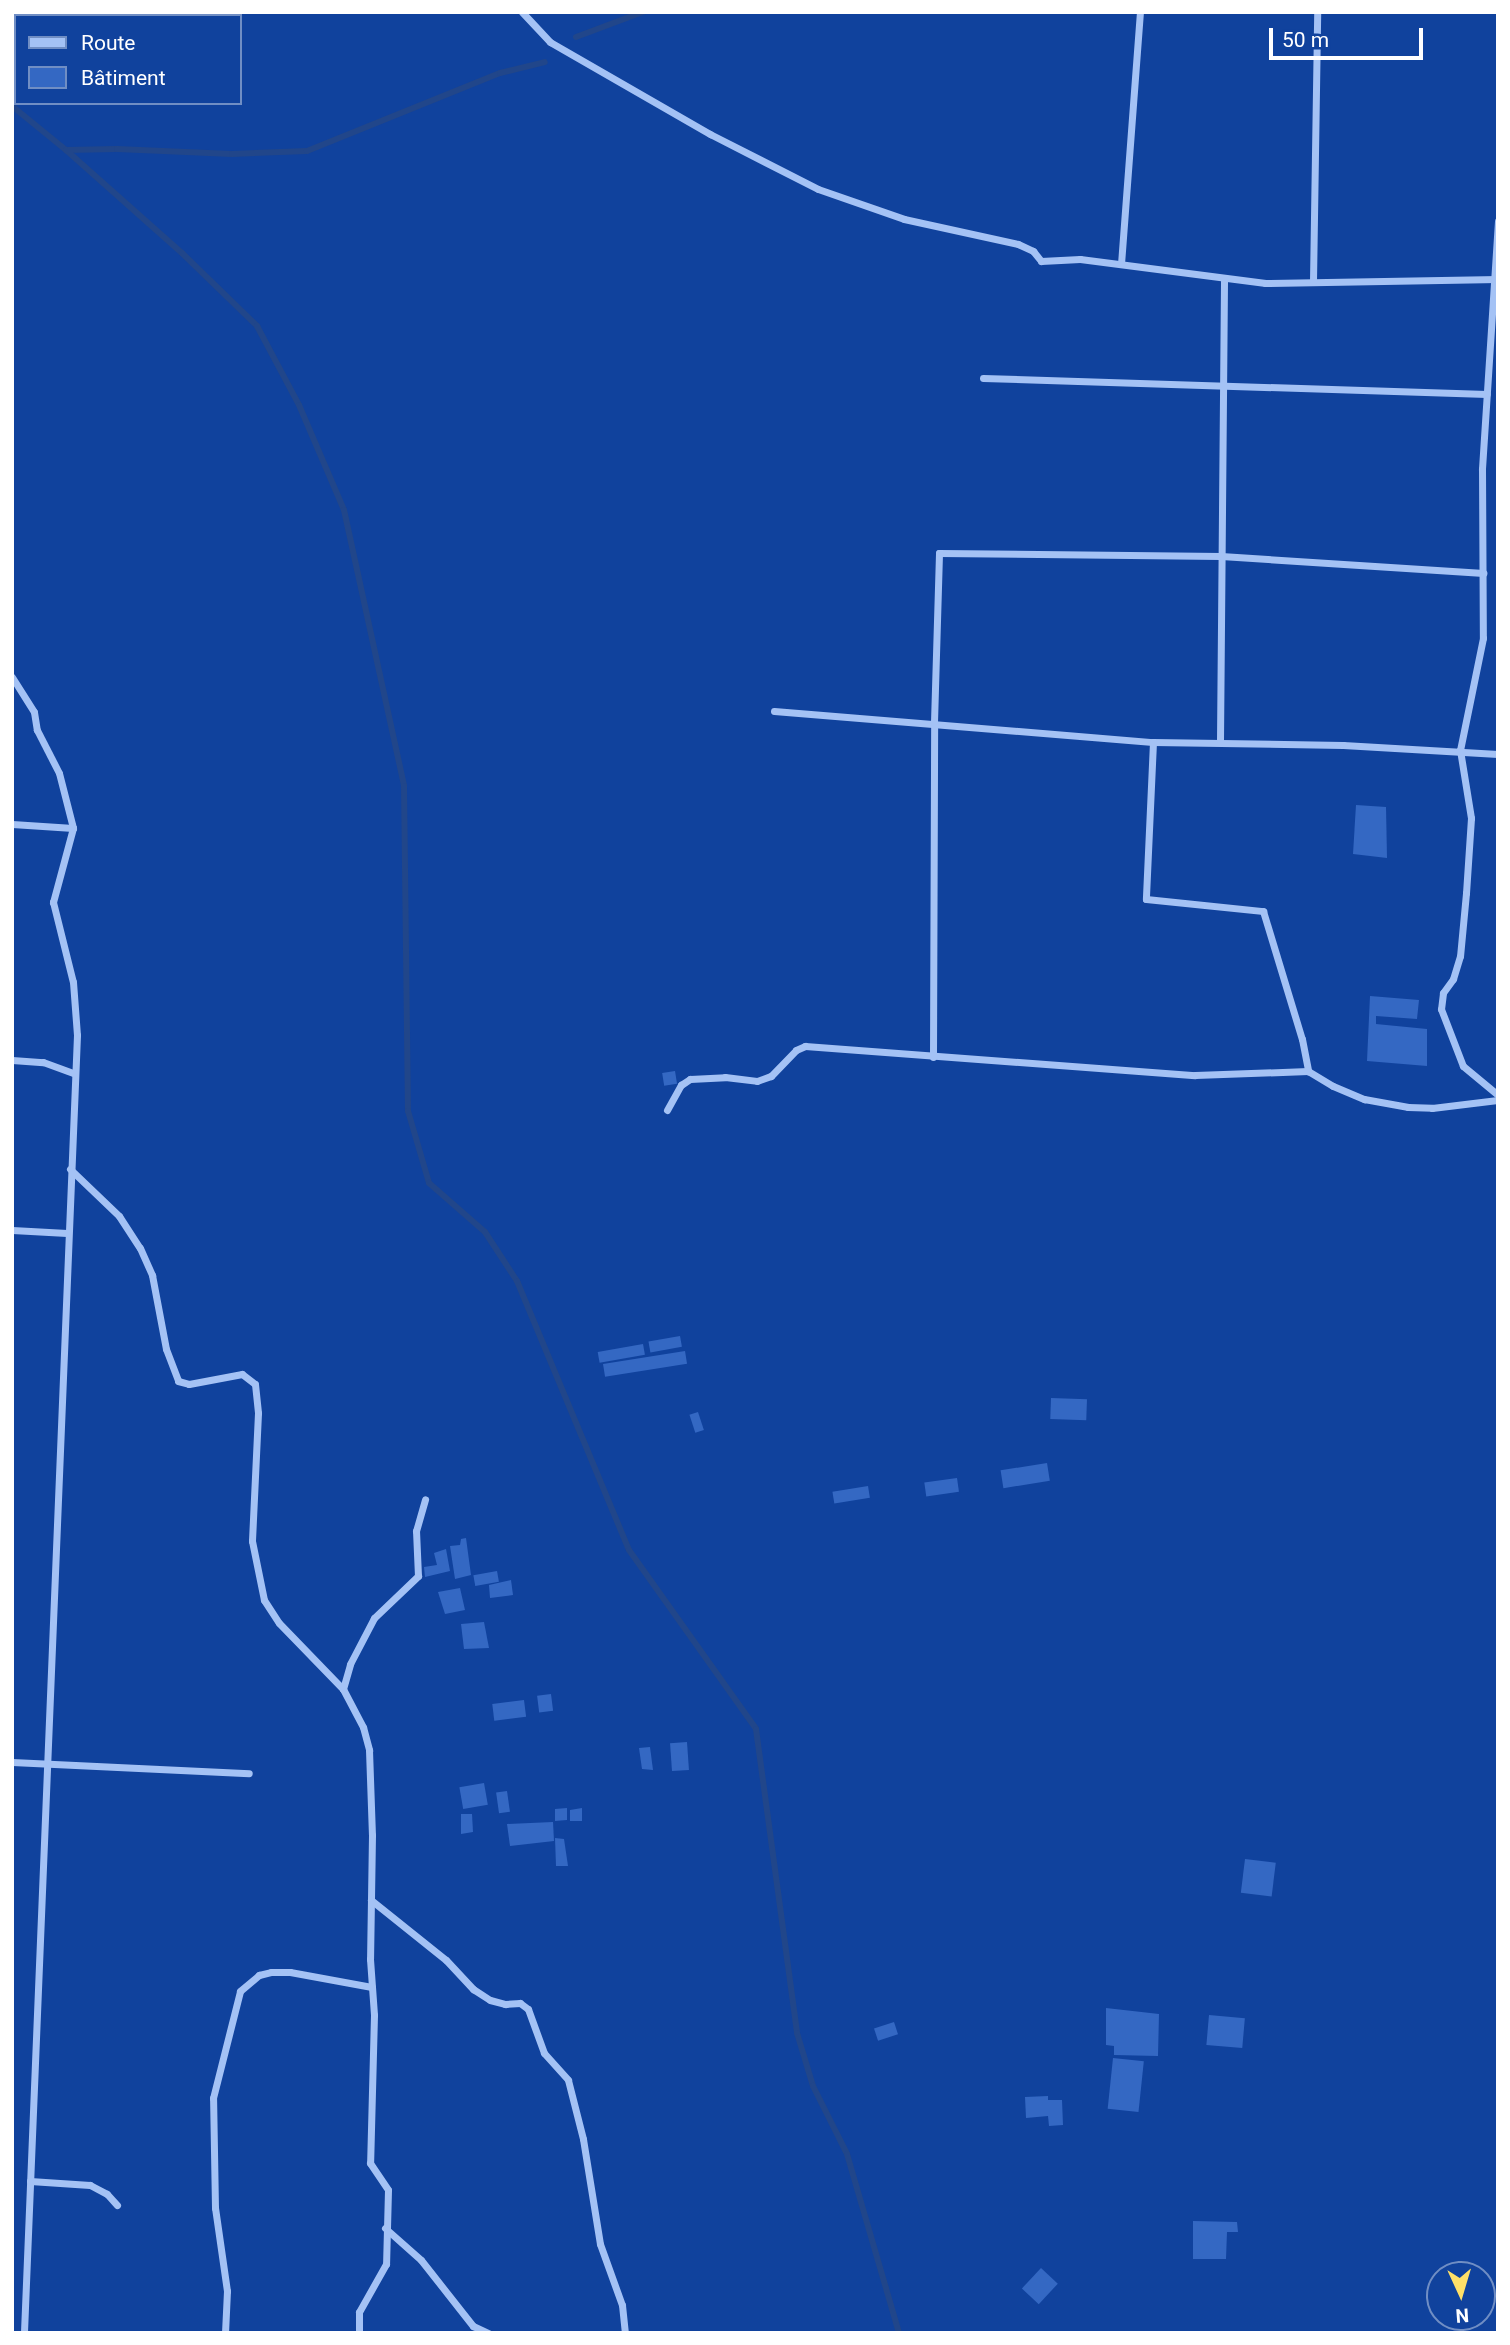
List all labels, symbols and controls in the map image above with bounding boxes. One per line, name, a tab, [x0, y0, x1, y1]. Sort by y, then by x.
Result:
legend	[14, 14, 242, 105]
scale bar	[1272, 14, 1426, 58]
text: 50 m	[1282, 28, 1329, 52]
text: Route	[81, 31, 136, 55]
text: Bâtiment	[81, 66, 166, 90]
north arrow	[1426, 2261, 1496, 2331]
text: N	[1455, 2304, 1470, 2327]

